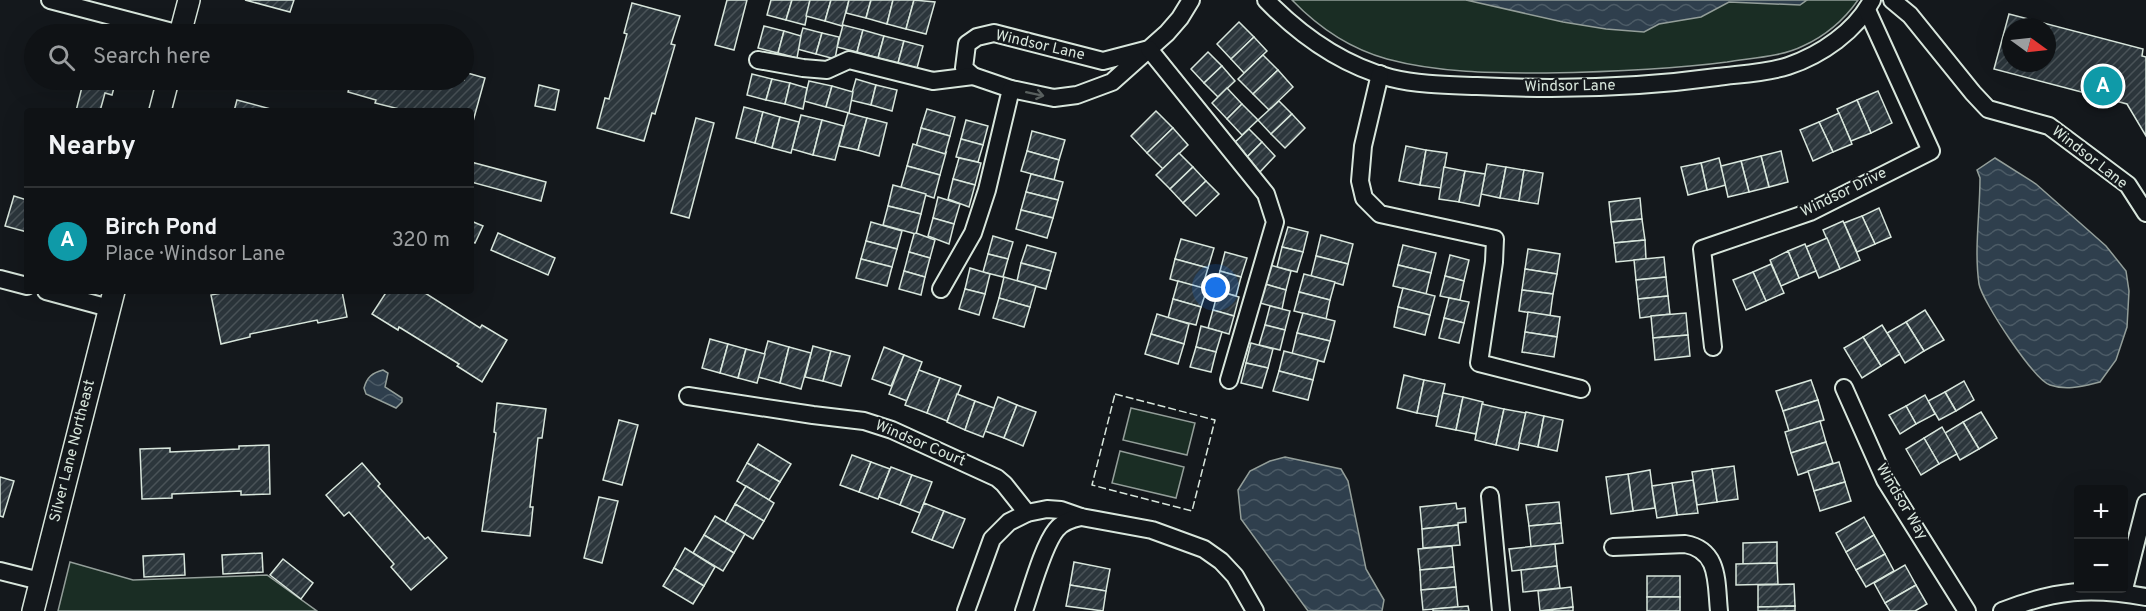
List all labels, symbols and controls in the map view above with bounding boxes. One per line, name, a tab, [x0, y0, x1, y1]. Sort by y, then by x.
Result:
north arrow	[2002, 18, 2056, 72]
search box	[24, 24, 474, 90]
street label: Windsor Lane	[993, 26, 1087, 66]
icon: search	[45, 41, 78, 74]
text: Search here	[93, 44, 211, 71]
pin: A	[2084, 64, 2122, 109]
street label: Windsor Lane	[1524, 77, 1616, 97]
one-way arrow	[1024, 89, 1044, 100]
street label: Windsor Lane	[2047, 122, 2131, 194]
text: Nearby	[48, 131, 136, 164]
street label: Windsor Drive	[1798, 164, 1890, 222]
text: Birch Pond	[105, 215, 217, 242]
text: A	[60, 228, 75, 254]
text: 320 m	[392, 228, 450, 254]
text: Place · Windsor Lane	[105, 242, 285, 268]
your location	[1201, 273, 1230, 302]
street label: Silver Lane Northeast	[46, 378, 100, 524]
street label: Windsor Court	[872, 416, 968, 472]
street label: Windsor Way	[1871, 460, 1931, 544]
map controls	[2074, 485, 2128, 593]
button: +	[2074, 485, 2128, 539]
button: −	[2074, 539, 2128, 593]

